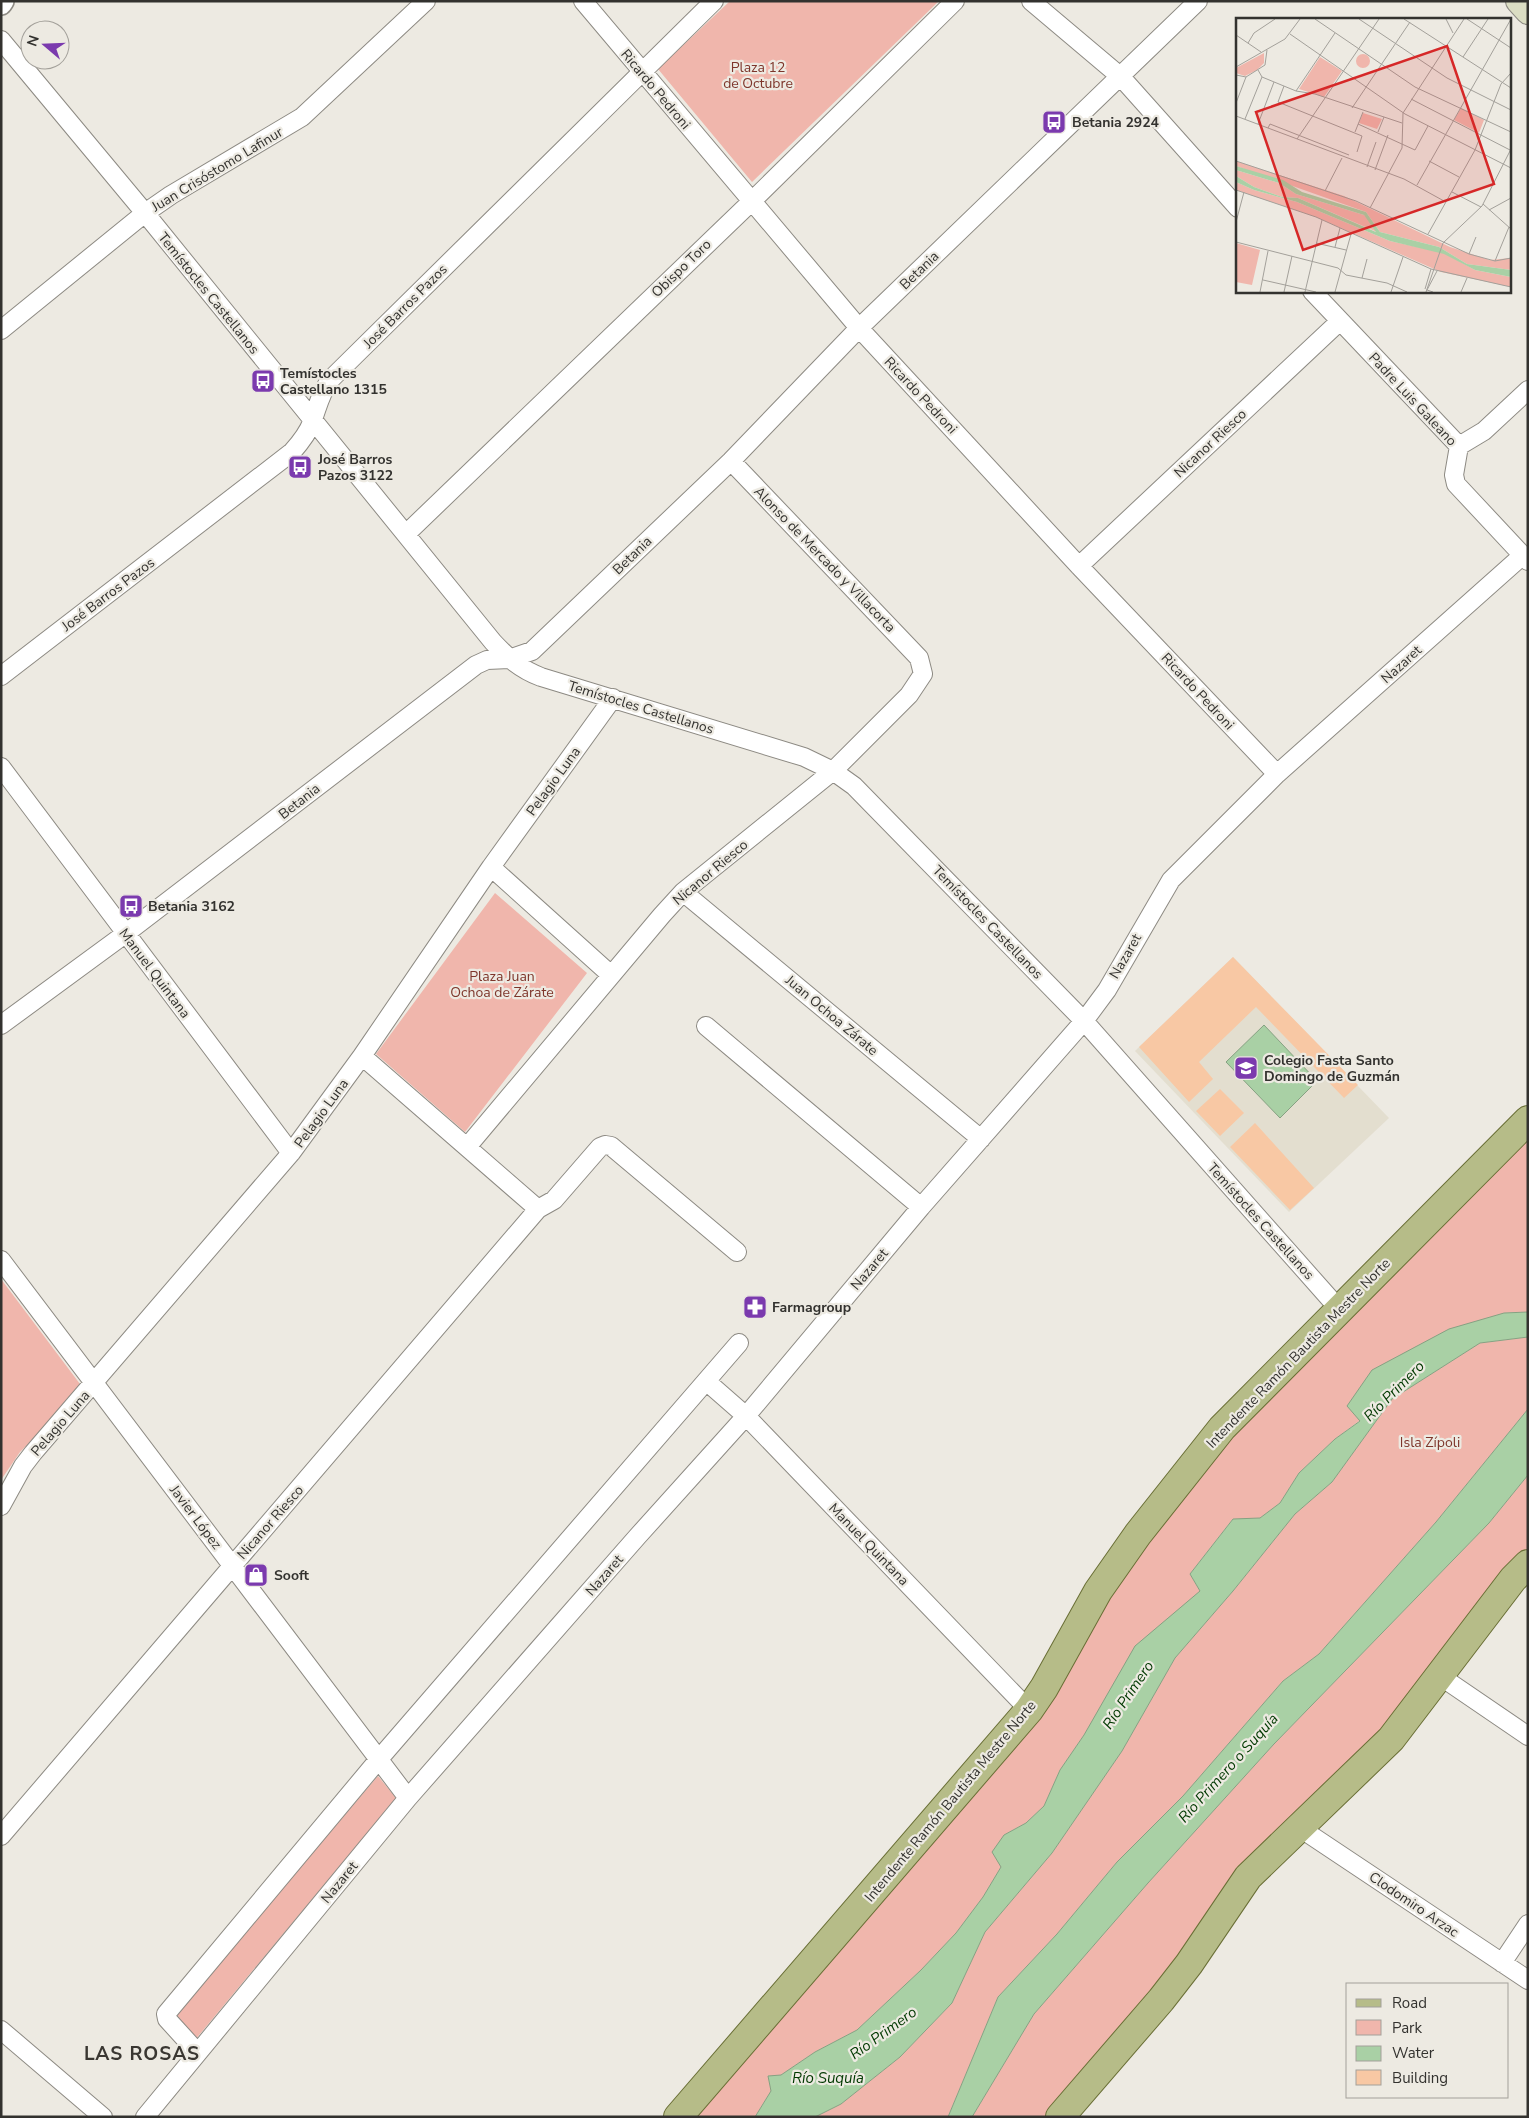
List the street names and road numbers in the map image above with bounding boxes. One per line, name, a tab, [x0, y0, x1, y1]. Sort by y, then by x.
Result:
street label: Ricardo Pedroni	[617, 45, 695, 133]
street label: Juan Crisóstomo Lafinur	[147, 123, 286, 217]
street label: Temístocles Castellanos	[154, 229, 264, 358]
street label: Obispo Toro	[647, 235, 716, 302]
street label: Betania	[896, 247, 943, 294]
street label: José Barros Pazos	[358, 260, 452, 353]
street label: Padre Luis Galeano	[1364, 349, 1461, 450]
street label: Ricardo Pedroni	[880, 353, 961, 438]
street label: Nicanor Riesco	[1170, 405, 1251, 482]
street label: Alonso de Mercado y Villacorta	[750, 482, 900, 637]
street label: Betania	[609, 532, 656, 579]
street label: José Barros Pazos	[57, 553, 159, 636]
street label: Nazaret	[1377, 641, 1426, 688]
street label: Ricardo Pedroni	[1157, 649, 1238, 734]
street label: Temístocles Castellanos	[566, 676, 716, 739]
street label: Pelagio Luna	[522, 743, 585, 820]
street label: Betania	[275, 779, 324, 824]
street label: Nicanor Riesco	[669, 835, 752, 909]
street label: Temístocles Castellanos	[928, 861, 1047, 984]
street label: Manuel Quintana	[115, 925, 195, 1022]
street label: Nazaret	[1105, 930, 1146, 982]
street label: Juan Ochoa Zárate	[781, 970, 882, 1060]
street label: Pelagio Luna	[290, 1075, 353, 1152]
street label: Temístocles Castellanos	[1203, 1159, 1319, 1284]
street label: Nazaret	[846, 1244, 892, 1294]
street label: Intendente Ramón Bautista Mestre Norte	[1202, 1254, 1395, 1453]
street label: Pelagio Luna	[27, 1386, 94, 1460]
street label: Javier López	[165, 1481, 226, 1554]
street label: Nicanor Riesco	[233, 1481, 308, 1564]
street label: Manuel Quintana	[824, 1499, 913, 1590]
street label: Nazaret	[581, 1551, 628, 1600]
street label: Intendente Ramón Bautista Mestre Norte	[860, 1697, 1040, 1906]
street label: Nazaret	[317, 1857, 362, 1907]
street label: Clodomiro Arzac	[1365, 1867, 1463, 1942]

